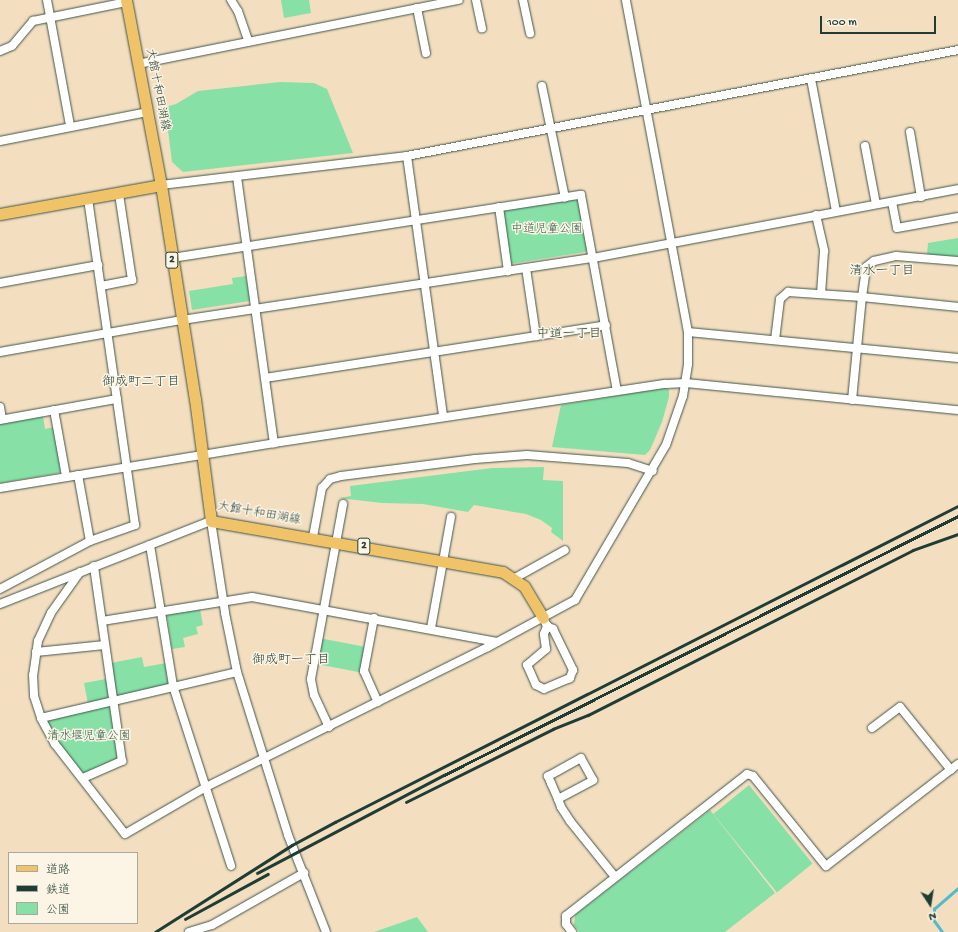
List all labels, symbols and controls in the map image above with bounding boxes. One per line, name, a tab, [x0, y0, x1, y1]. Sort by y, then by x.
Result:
scale bar	[822, 8, 938, 34]
text: 100 m	[827, 16, 857, 30]
street label: 大館十和田湖線	[141, 47, 171, 133]
park label: 中道児童公園	[511, 224, 583, 238]
road number: 2	[165, 251, 179, 269]
district label: 清水一丁目	[850, 264, 914, 280]
district label: 中道一丁目	[537, 327, 601, 343]
district label: 御成町二丁目	[102, 375, 180, 391]
street label: 大館十和田湖線	[216, 501, 302, 529]
road number: 2	[357, 537, 371, 555]
district label: 御成町一丁目	[252, 653, 330, 669]
park label: 清水堰児童公園	[47, 731, 131, 745]
legend	[8, 852, 138, 924]
text: 道路	[46, 864, 70, 878]
text: 鉄道	[46, 884, 70, 898]
north arrow	[910, 884, 950, 924]
text: 公園	[46, 904, 70, 918]
text: N	[928, 909, 937, 922]

